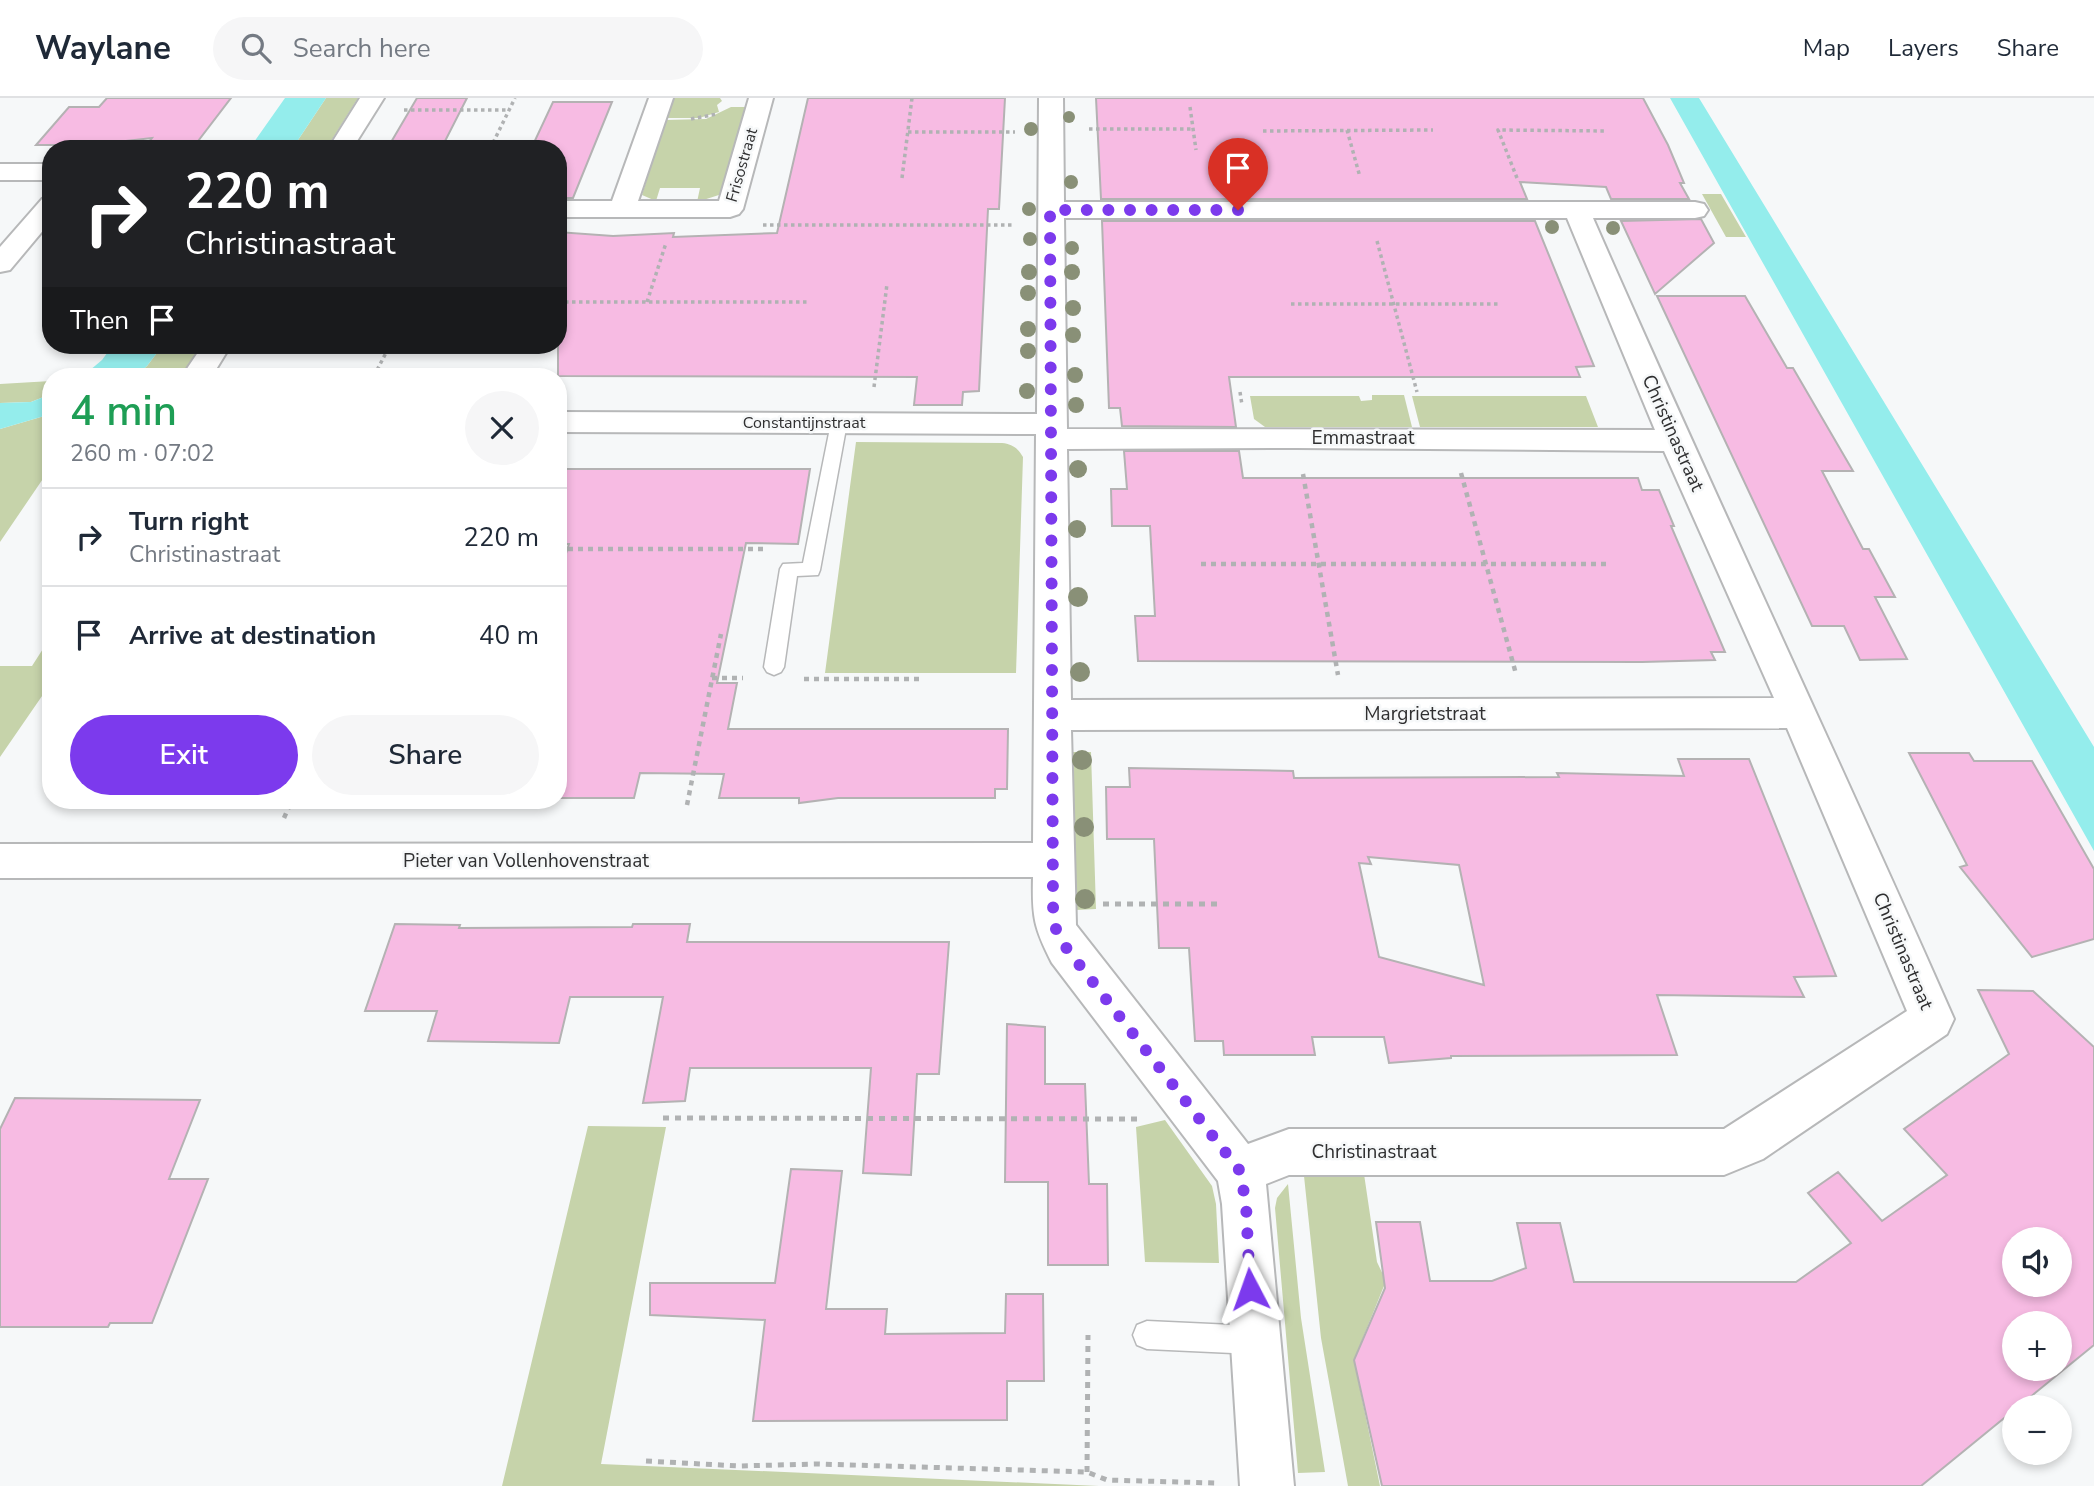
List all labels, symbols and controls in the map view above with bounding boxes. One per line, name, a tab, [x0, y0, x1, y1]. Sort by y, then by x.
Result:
search box	[213, 17, 703, 80]
text: Waylane	[35, 26, 171, 71]
icon: search	[237, 29, 275, 67]
text: Search here	[293, 31, 431, 66]
text: Map	[1803, 32, 1850, 64]
text: Layers	[1888, 32, 1959, 64]
text: Share	[1997, 32, 2059, 64]
street label: Frisostraat	[721, 125, 763, 205]
pin	[1208, 138, 1268, 210]
icon: arrive	[1219, 149, 1257, 187]
text: 220 m	[185, 158, 329, 225]
icon: right	[70, 168, 161, 259]
text: Christinastraat	[185, 222, 395, 265]
icon: arrive	[143, 301, 181, 339]
text: Then	[70, 303, 129, 338]
street label: Christinastraat	[1636, 371, 1710, 496]
text: 4 min	[70, 383, 177, 440]
button: close	[465, 391, 539, 465]
street label: Constantijnstraat	[743, 412, 866, 434]
street label: Emmastraat	[1312, 425, 1415, 451]
text: 260 m · 07:02	[70, 438, 215, 469]
text: Turn right	[129, 504, 248, 539]
icon: right	[70, 518, 108, 556]
text: 220 m	[463, 520, 539, 555]
text: Christinastraat	[129, 539, 280, 570]
icon: arrive	[70, 616, 108, 654]
text: Arrive at destination	[129, 618, 376, 653]
text: 40 m	[479, 618, 539, 653]
street label: Margrietstraat	[1364, 701, 1486, 727]
button: Exit	[70, 715, 298, 795]
button: Share	[312, 715, 539, 795]
street label: Pieter van Vollenhovenstraat	[403, 848, 649, 874]
street label: Christinastraat	[1867, 888, 1940, 1014]
street label: Christinastraat	[1312, 1139, 1437, 1165]
map controls	[2002, 1227, 2072, 1465]
button: sound	[2002, 1227, 2072, 1297]
position arrow	[1213, 1252, 1287, 1326]
button: +	[2002, 1311, 2072, 1381]
button: −	[2002, 1395, 2072, 1465]

